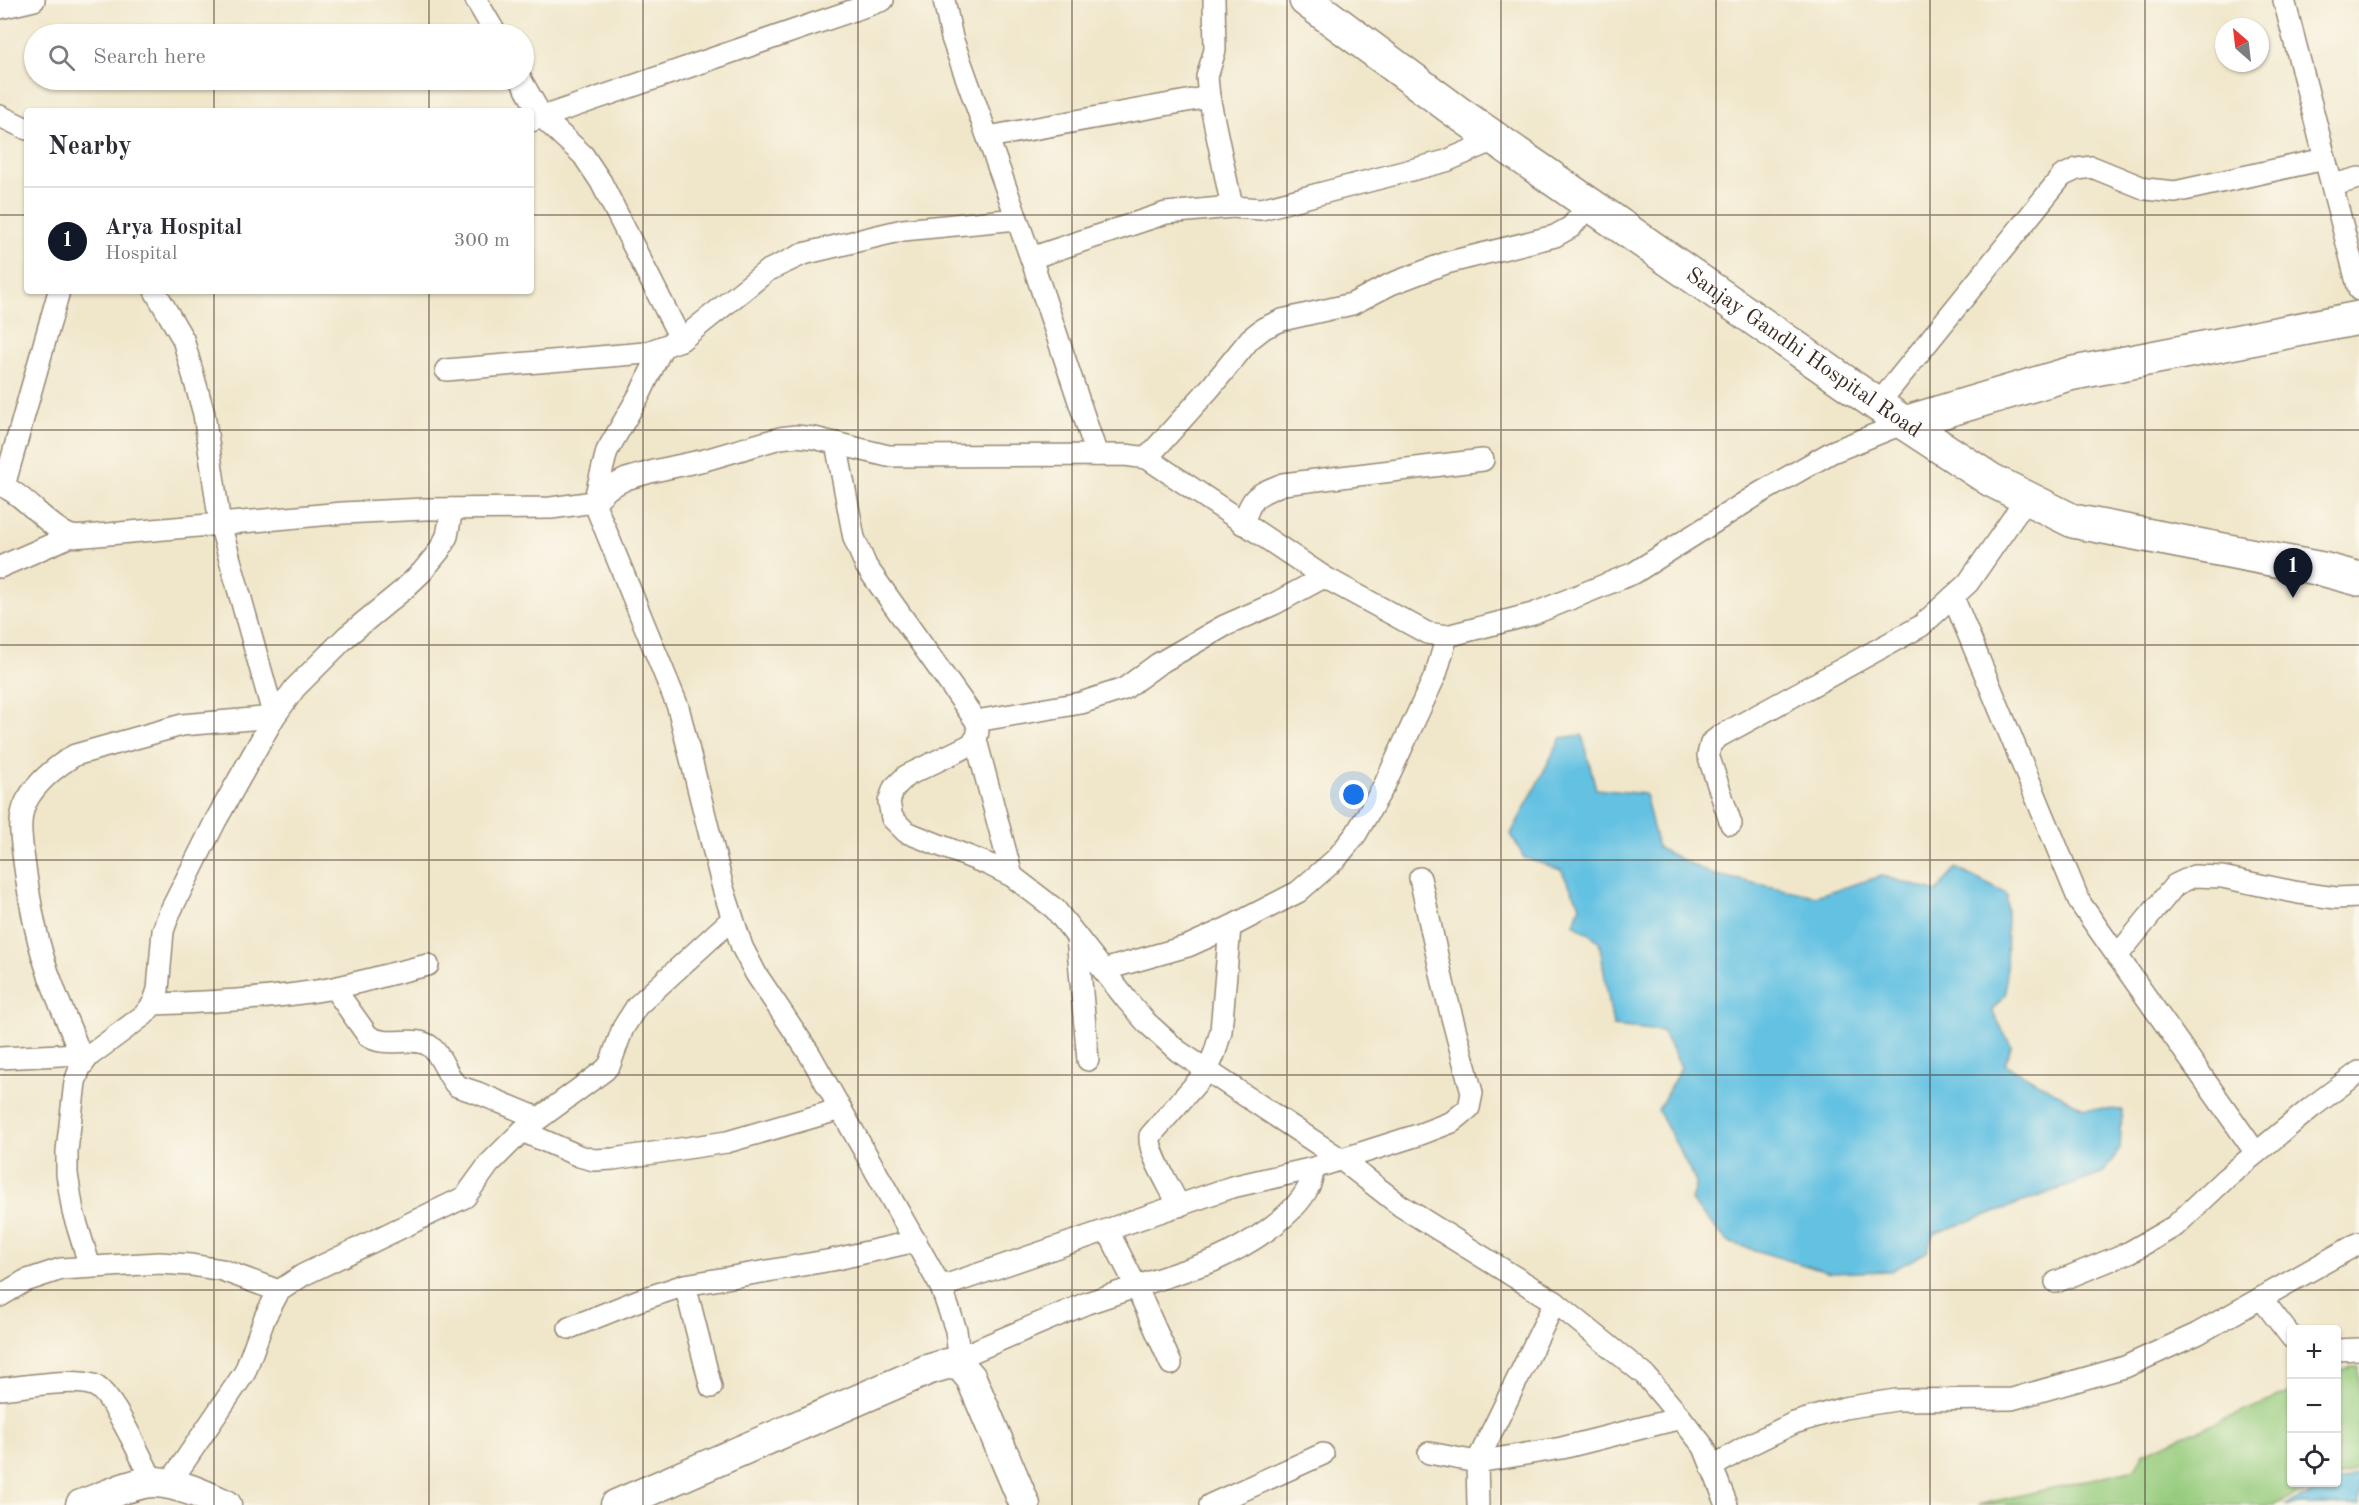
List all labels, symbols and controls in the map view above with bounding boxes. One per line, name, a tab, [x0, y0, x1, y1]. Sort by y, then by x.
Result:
north arrow	[2215, 18, 2269, 72]
search box	[24, 24, 534, 90]
icon: search	[45, 41, 78, 74]
text: Search here	[93, 46, 206, 68]
text: Nearby	[48, 134, 132, 160]
text: Arya Hospital	[105, 217, 242, 239]
text: 1	[62, 231, 73, 251]
text: 300 m	[454, 231, 510, 251]
text: Hospital	[105, 244, 177, 264]
street label: Sanjay Gandhi Hospital Road	[1682, 264, 1925, 442]
pin: 1	[2274, 548, 2312, 598]
your location	[1339, 780, 1368, 809]
map controls	[2287, 1325, 2341, 1487]
button: +	[2287, 1325, 2341, 1379]
button: −	[2287, 1379, 2341, 1433]
button: locate	[2287, 1433, 2341, 1487]

